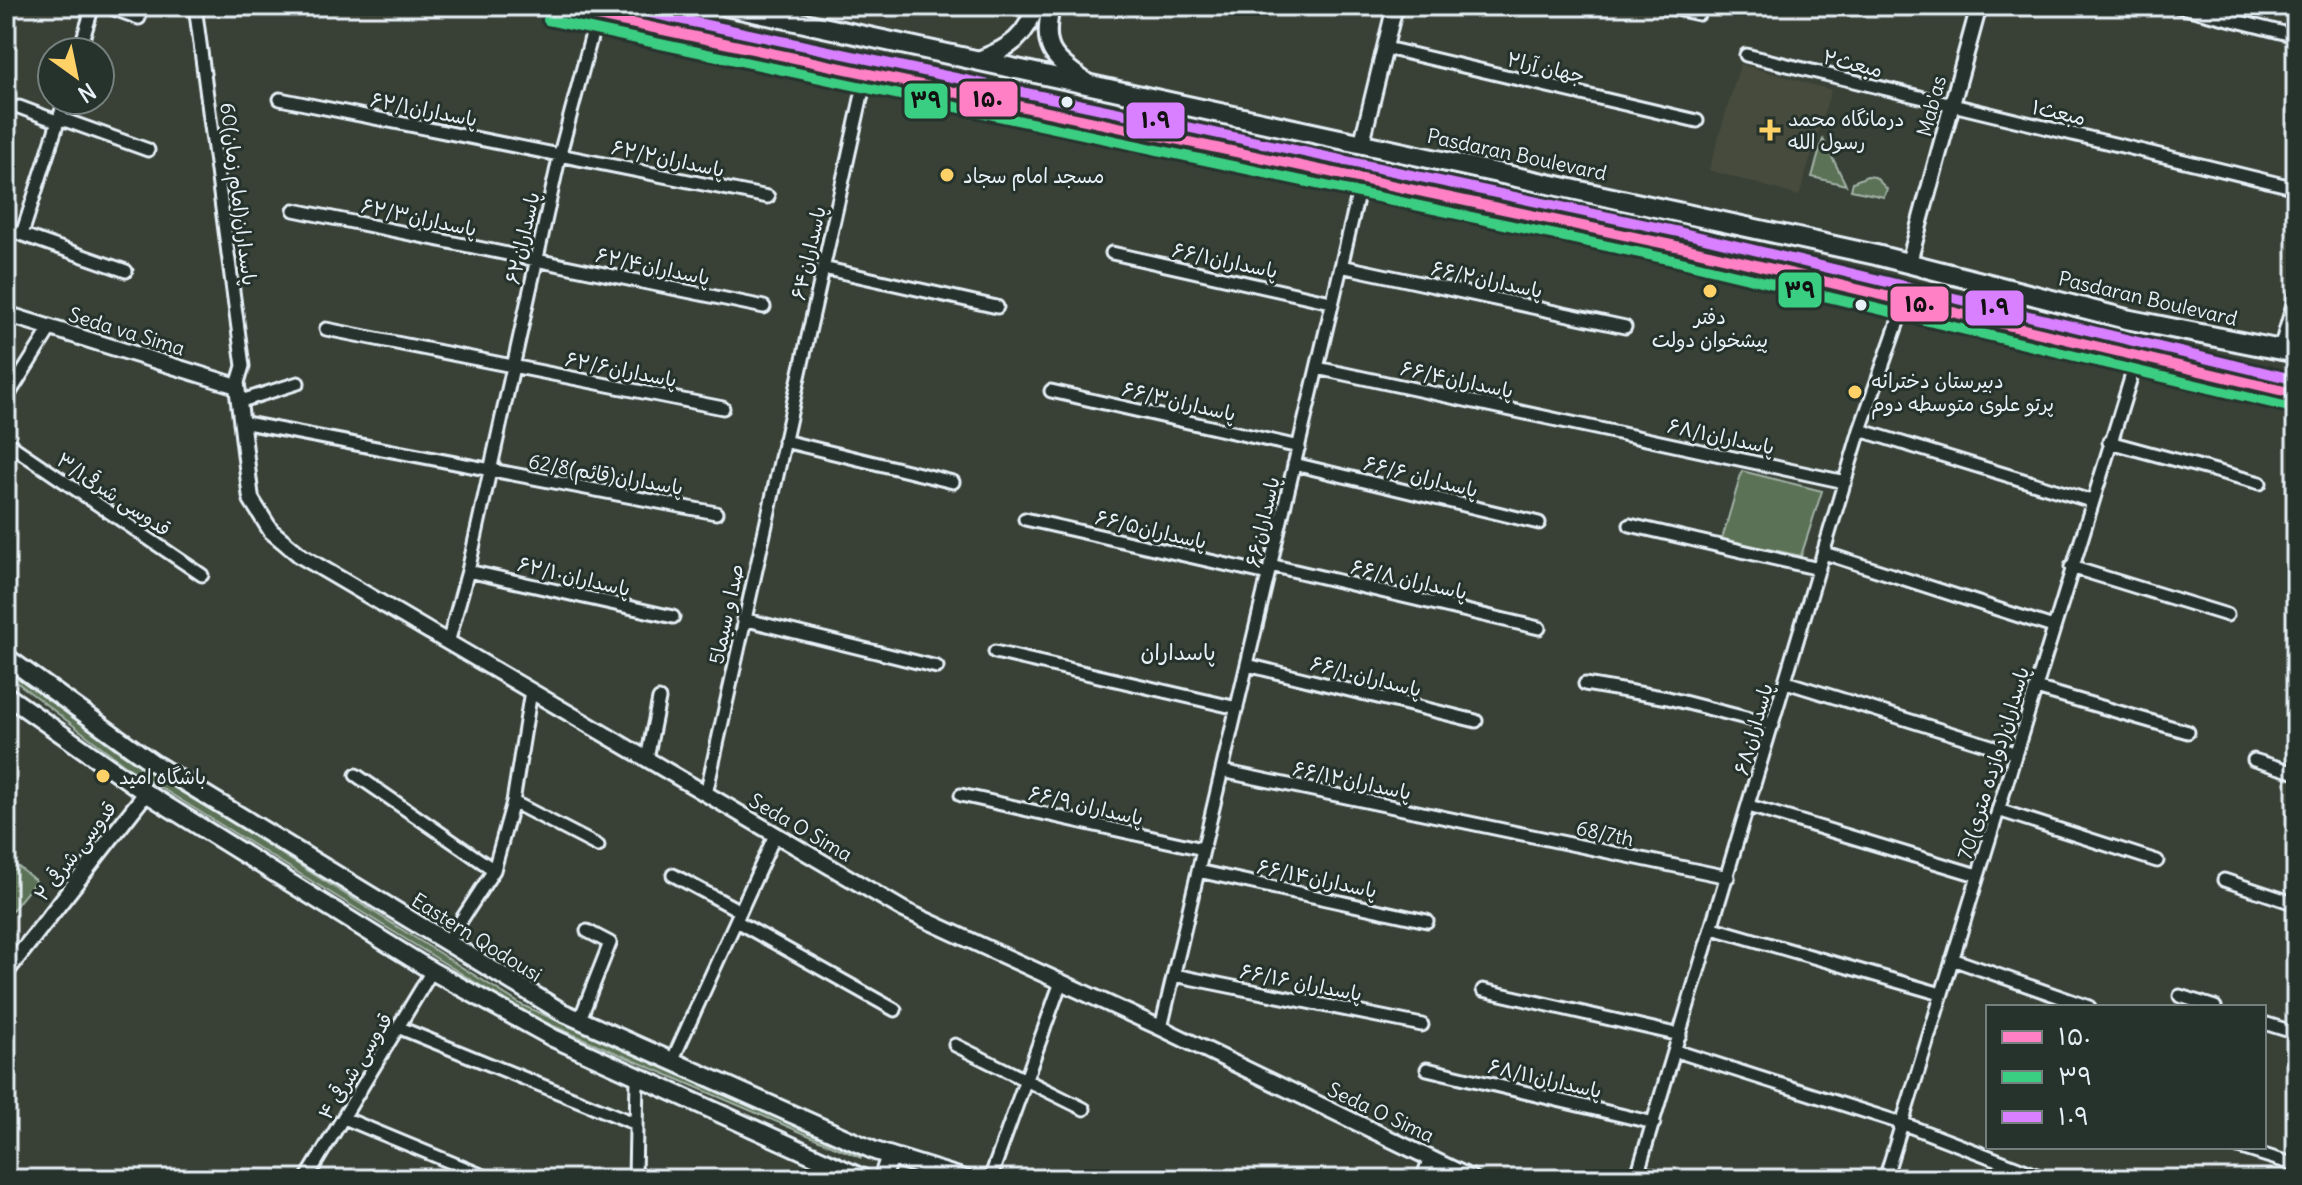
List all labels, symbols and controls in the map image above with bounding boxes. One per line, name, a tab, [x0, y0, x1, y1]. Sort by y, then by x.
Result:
north arrow	[36, 36, 116, 116]
street label: مبعث۲	[1821, 44, 1885, 82]
street label: جهان آرا۲	[1505, 46, 1587, 88]
street label: Mab'as	[1911, 73, 1951, 139]
text: N	[73, 77, 101, 109]
line badge: ۱۵۰	[958, 80, 1019, 118]
line badge: ۳۹	[903, 82, 949, 120]
text: ۱۵۰	[973, 85, 1003, 113]
street label: پاسداران۶۲/۱	[368, 86, 480, 133]
text: ۳۹	[910, 86, 942, 114]
unlabelled marker	[1059, 94, 1075, 110]
street label: مبعث۱	[2030, 94, 2088, 130]
street label: 60پاسداران(امام زمان)	[212, 101, 263, 287]
line badge: ۱۰۹	[1125, 101, 1186, 140]
text: ۱۰۹	[1141, 106, 1171, 134]
place label: درمانگاه محمد رسول الله	[1788, 106, 1904, 154]
marker: درمانگاه محمد رسول الله	[1759, 119, 1781, 141]
street label: Pasdaran Boulevard	[1425, 123, 1609, 185]
street label: پاسداران۶۲/۲	[609, 134, 727, 183]
place label: مسجد امام سجاد	[963, 163, 1104, 191]
marker: مسجد امام سجاد	[938, 166, 956, 184]
street label: پاسداران۶۲	[499, 189, 546, 287]
street label: پاسداران۶۲/۳	[359, 193, 479, 242]
street label: پاسداران۶۴	[785, 204, 832, 303]
street label: پاسداران۶۶/۱	[1170, 237, 1280, 284]
street label: پاسداران۶۲/۴	[593, 242, 712, 291]
street label: پاسداران۶۶/۲	[1429, 255, 1545, 304]
street label: Pasdaran Boulevard	[2056, 265, 2240, 331]
line badge: ۳۹	[1777, 271, 1823, 309]
text: ۳۹	[1784, 276, 1816, 304]
marker: دفتر پیشخوان دولت	[1701, 282, 1719, 300]
line badge: ۱۵۰	[1889, 285, 1950, 323]
line badge: ۱۰۹	[1964, 289, 2025, 327]
text: ۱۵۰	[1905, 290, 1935, 318]
text: ۱۰۹	[1980, 293, 2010, 321]
unlabelled marker	[1853, 297, 1869, 313]
street label: Seda va Sima	[66, 301, 188, 361]
place label: دفتر پیشخوان دولت	[1652, 304, 1768, 353]
street label: پاسداران۶۲/۶	[563, 346, 679, 393]
street label: پاسداران۶۶/۴	[1398, 355, 1516, 404]
place label: دبیرستان دخترانه پرتو علوی متوسطه دوم	[1871, 368, 2054, 420]
street label: پاسداران۶۶/۳	[1119, 376, 1238, 427]
marker: دبیرستان دخترانه پرتو علوی متوسطه دوم	[1846, 383, 1864, 401]
street label: پاسداران۶۸/۱	[1665, 412, 1777, 461]
street label: قدوسی شرقی۳/۱	[52, 447, 176, 542]
street label: 62/8پاسداران(قائم)	[526, 448, 685, 503]
street label: پاسداران ۶۶/۶	[1361, 450, 1481, 503]
street label: پاسداران۶۶	[1239, 474, 1286, 570]
street label: پاسداران۶۶/۵	[1093, 504, 1209, 555]
street label: پاسداران۶۲/۱۰	[515, 551, 633, 602]
street label: پاسداران ۶۶/۸	[1348, 553, 1470, 605]
street label: 5صدا و سیما	[703, 562, 749, 666]
district label: پاسداران	[1140, 638, 1216, 667]
street label: پاسداران۶۶/۱۰	[1308, 650, 1424, 703]
street label: 70پاسداران(دوازده متری)	[1952, 663, 2035, 863]
street label: پاسداران۶۸	[1728, 680, 1779, 778]
street label: پاسداران۶۶/۱۲	[1290, 755, 1414, 806]
place label: باشگاه امید	[119, 764, 206, 789]
marker: باشگاه امید	[94, 767, 112, 785]
street label: پاسداران ۶۶/۹	[1026, 780, 1146, 831]
street label: Seda O Sima	[745, 788, 857, 866]
street label: قدوسی شرقی ۲	[28, 796, 122, 906]
street label: 68/7th	[1574, 815, 1636, 851]
street label: پاسداران۶۶/۱۴	[1254, 853, 1379, 904]
street label: Eastern Qodousi	[407, 887, 547, 987]
street label: پاسداران ۶۶/۱۶	[1238, 958, 1364, 1007]
legend	[1986, 1005, 2266, 1149]
street label: قدوسی شرقی ۴	[312, 1008, 398, 1124]
text: ۱۵۰	[2058, 1021, 2091, 1051]
street label: پاسداران۶۸/۱۱	[1485, 1053, 1604, 1104]
text: ۳۹	[2058, 1061, 2093, 1091]
street label: Seda O Sima	[1324, 1076, 1438, 1148]
text: ۱۰۹	[2058, 1101, 2090, 1131]

